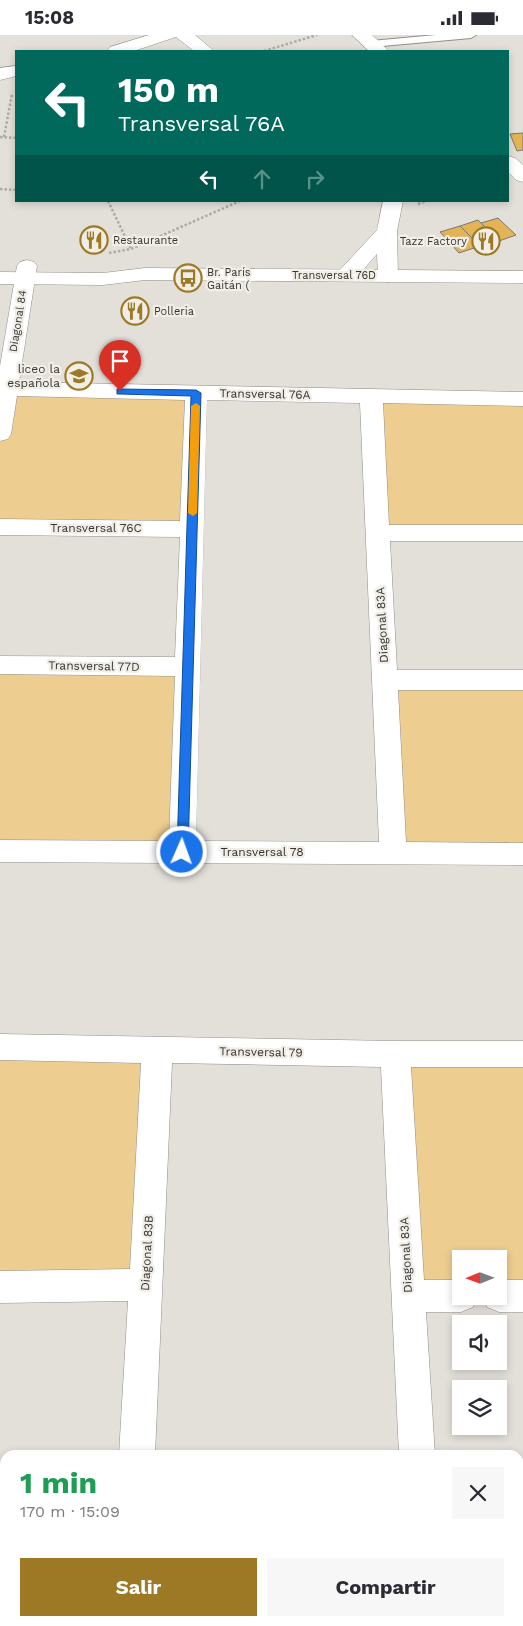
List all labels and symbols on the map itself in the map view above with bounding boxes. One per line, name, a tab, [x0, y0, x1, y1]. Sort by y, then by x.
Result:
restaurant icon: Restaurante	[79, 225, 109, 255]
restaurant icon: Tazz Factory	[471, 226, 501, 256]
place label: Restaurante	[113, 234, 178, 247]
place label: Tazz Factory	[400, 235, 467, 248]
bus stop icon: Br. París Gaitán (	[173, 263, 203, 293]
place label: Br. París Gaitán (	[207, 266, 251, 292]
street label: Transversal 76D	[292, 269, 376, 282]
street label: Diagonal 84	[7, 289, 29, 353]
restaurant icon: Polleria	[120, 296, 150, 326]
place label: Polleria	[154, 305, 194, 318]
pin	[99, 340, 141, 391]
school or university icon: liceo la española	[64, 361, 94, 391]
place label: liceo la española	[7, 362, 60, 390]
street label: Transversal 76A	[219, 386, 311, 402]
street label: Transversal 76C	[50, 521, 142, 535]
street label: Diagonal 83A	[373, 587, 391, 663]
street label: Transversal 77D	[48, 658, 140, 674]
position arrow	[155, 825, 207, 877]
street label: Transversal 78	[220, 845, 304, 859]
street label: Transversal 79	[219, 1044, 303, 1060]
street label: Diagonal 83B	[138, 1215, 156, 1291]
street label: Diagonal 83A	[397, 1217, 415, 1293]
north arrow	[452, 1250, 508, 1305]

